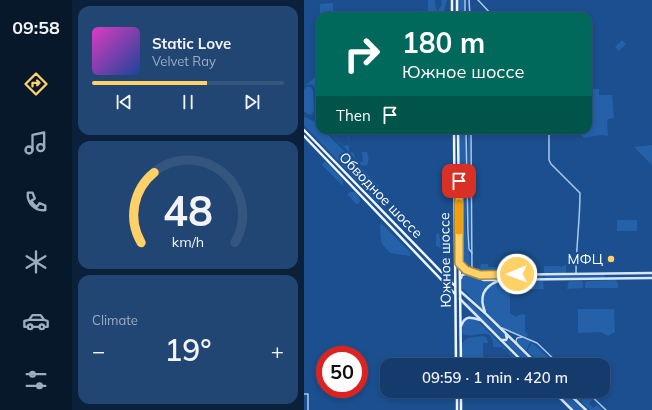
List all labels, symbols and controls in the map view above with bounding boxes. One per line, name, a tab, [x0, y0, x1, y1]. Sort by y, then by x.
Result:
text: 09:58	[12, 16, 60, 39]
text: 180 m	[402, 25, 485, 60]
icon: right	[336, 28, 388, 80]
text: Static Love	[152, 34, 231, 53]
text: Velvet Ray	[152, 53, 216, 69]
text: Южное шоссе	[402, 60, 525, 83]
icon: directions	[22, 70, 50, 98]
icon: previous	[113, 91, 135, 113]
icon: pause	[177, 91, 199, 113]
icon: next	[241, 91, 263, 113]
icon: arrive	[379, 104, 401, 126]
text: Then	[336, 106, 371, 125]
icon: music	[22, 129, 50, 157]
street label: Обводное шоссе	[335, 148, 427, 242]
pin	[442, 164, 476, 198]
icon: arrive	[448, 170, 470, 192]
text: 48	[163, 184, 213, 236]
icon: phone	[22, 188, 50, 216]
street label: Южное шоссе	[435, 212, 455, 308]
text: km/h	[172, 233, 204, 251]
icon: climate	[22, 248, 50, 276]
place label: МФЦ	[568, 250, 603, 268]
position arrow	[496, 253, 538, 295]
marker: МФЦ	[606, 254, 616, 264]
icon: car	[22, 307, 50, 335]
text: Climate	[92, 312, 138, 328]
text: 19°	[164, 331, 212, 369]
text: −	[92, 337, 105, 365]
text: +	[271, 337, 284, 365]
speed limit sign: 50	[316, 346, 368, 398]
icon: filters	[22, 366, 50, 394]
text: 09:59 · 1 min · 420 m	[422, 368, 568, 387]

